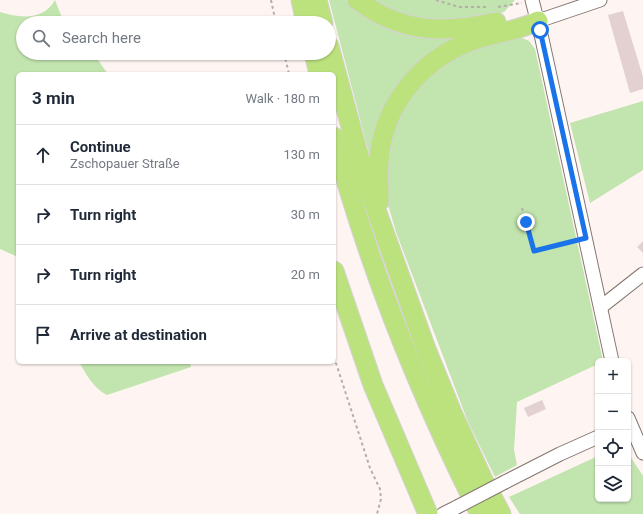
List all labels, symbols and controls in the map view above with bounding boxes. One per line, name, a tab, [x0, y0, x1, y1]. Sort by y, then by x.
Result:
search box	[16, 16, 336, 60]
route start	[531, 21, 549, 39]
icon: search	[30, 27, 52, 49]
text: Search here	[62, 29, 141, 47]
text: 3 min	[32, 88, 75, 108]
text: Walk · 180 m	[245, 91, 320, 106]
text: Continue	[70, 138, 131, 156]
icon: ahead	[32, 144, 54, 166]
text: 130 m	[283, 147, 320, 162]
text: Zschopauer Straße	[70, 156, 180, 171]
icon: right	[32, 204, 54, 226]
text: Turn right	[70, 206, 136, 224]
text: 30 m	[291, 207, 320, 222]
route end	[517, 213, 535, 231]
icon: right	[32, 264, 54, 286]
text: Turn right	[70, 266, 136, 284]
text: 20 m	[291, 267, 320, 282]
icon: arrive	[32, 324, 54, 346]
text: Arrive at destination	[70, 326, 207, 344]
map controls	[595, 358, 631, 502]
button: +	[595, 358, 631, 394]
button: −	[595, 394, 631, 430]
button: locate	[595, 430, 631, 466]
button: layers	[595, 466, 631, 502]

